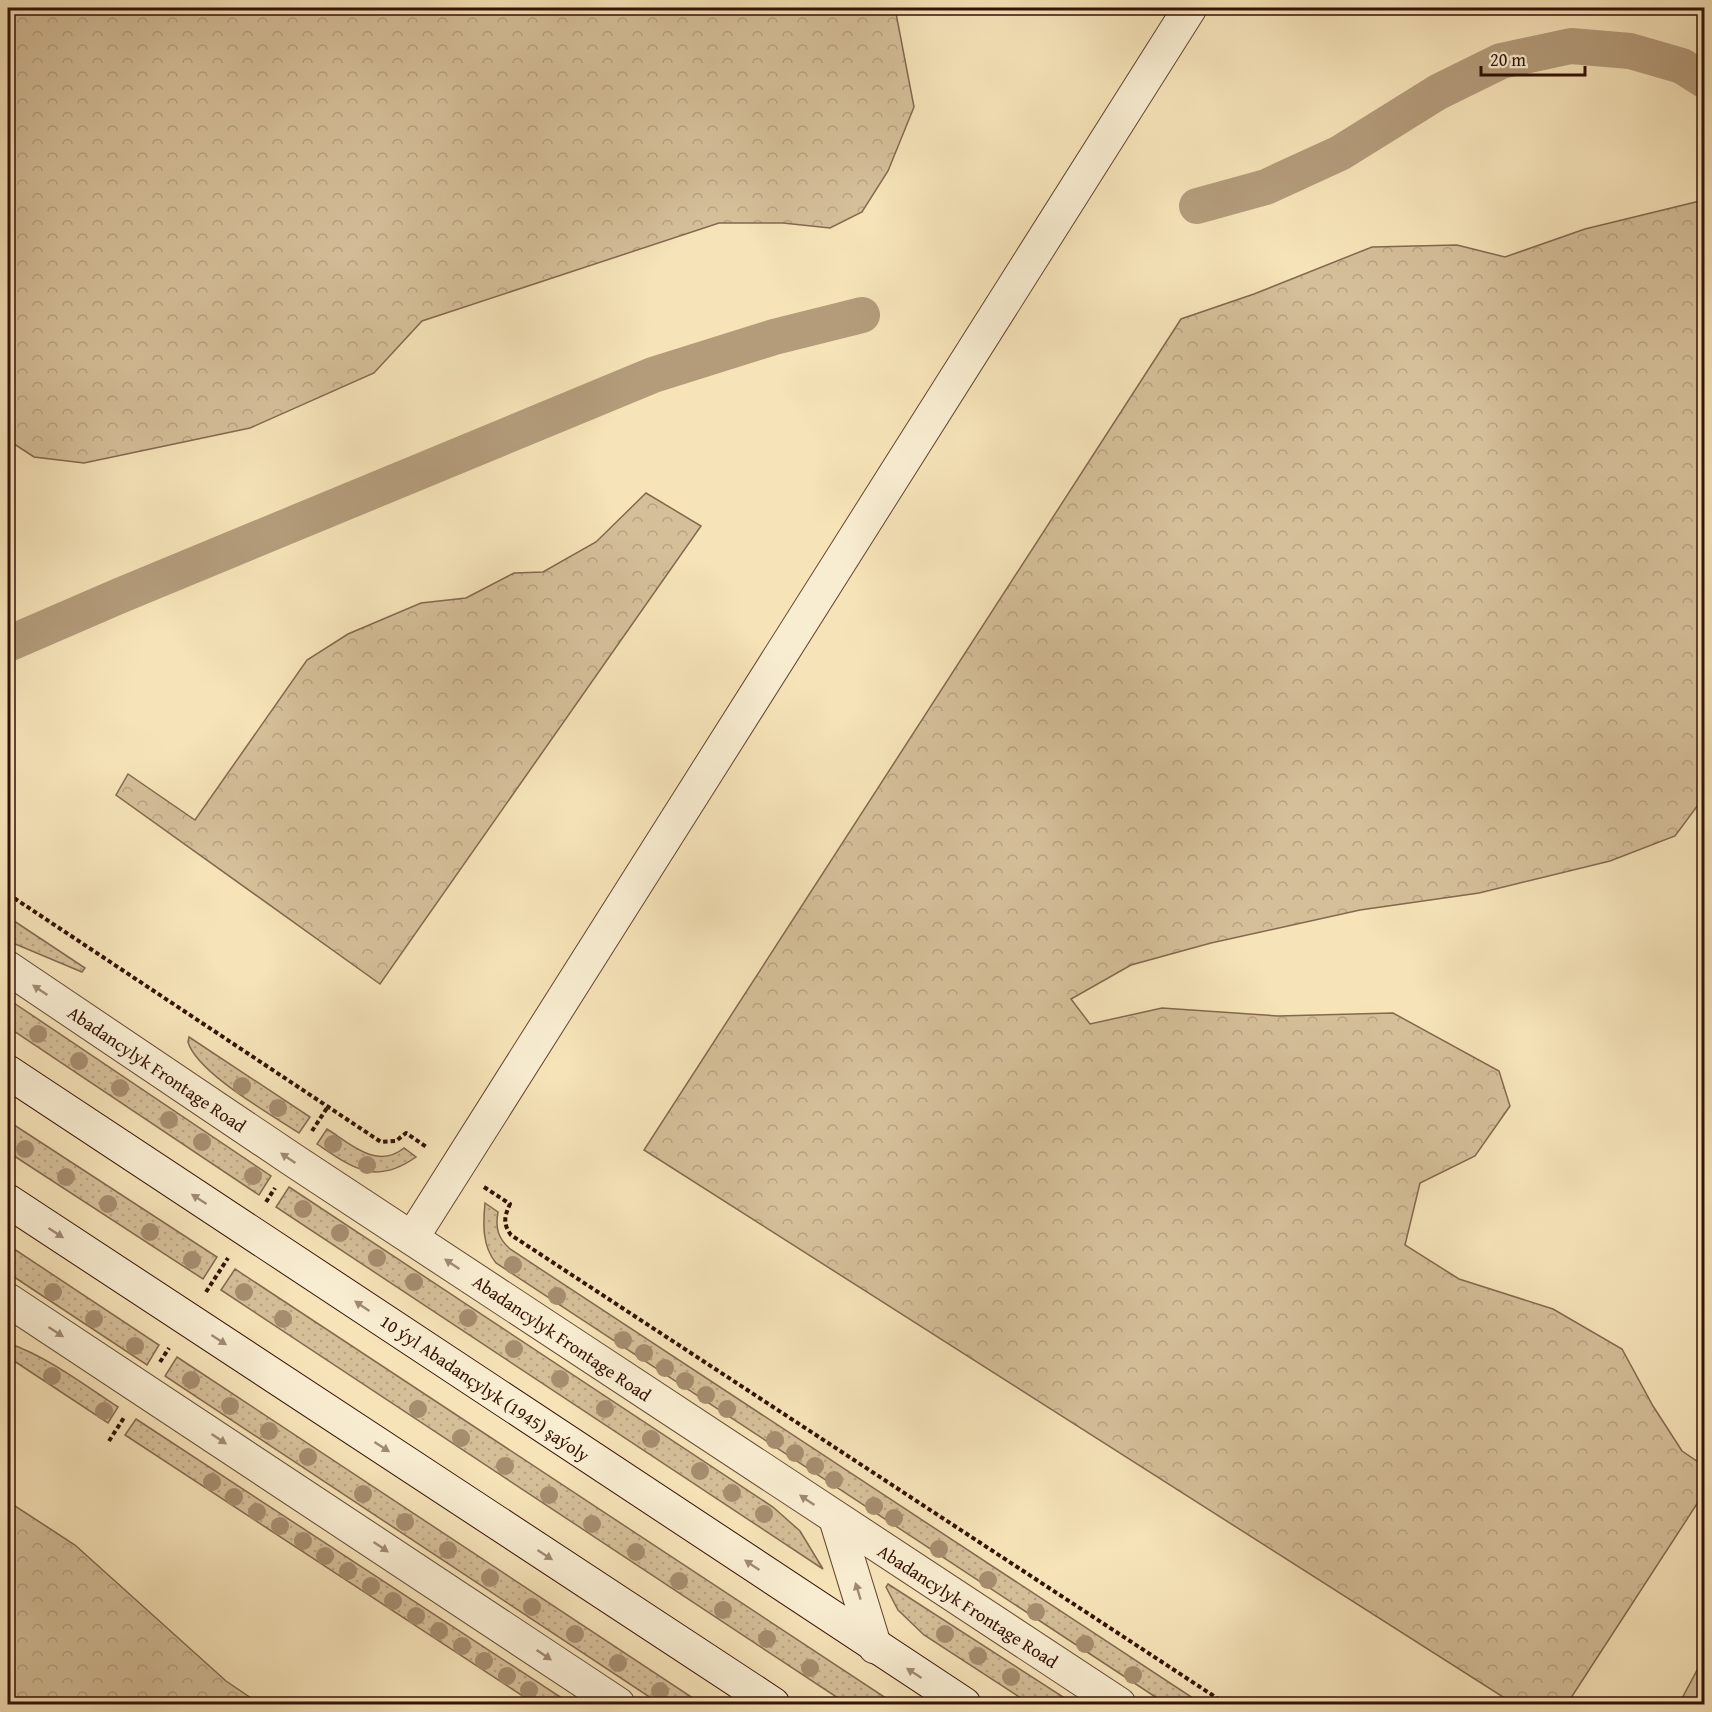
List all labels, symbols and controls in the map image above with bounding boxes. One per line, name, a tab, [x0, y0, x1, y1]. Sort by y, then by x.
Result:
scale bar	[1481, 39, 1584, 77]
text: 20 m	[1490, 46, 1526, 73]
one-way arrow	[32, 984, 48, 995]
street label: Abadancylyk Frontage Road	[62, 999, 252, 1139]
one-way arrow	[280, 1152, 297, 1163]
one-way arrow	[191, 1193, 208, 1204]
one-way arrow	[48, 1227, 64, 1239]
one-way arrow	[443, 1259, 460, 1270]
street label: Abadancylyk Frontage Road	[467, 1268, 657, 1408]
one-way arrow	[354, 1301, 370, 1312]
street label: 10 ýyl Abadançylyk (1945) şaýoly	[375, 1308, 595, 1468]
one-way arrow	[48, 1326, 64, 1338]
one-way arrow	[211, 1334, 227, 1346]
one-way arrow	[211, 1434, 227, 1445]
one-way arrow	[374, 1442, 390, 1453]
one-way arrow	[799, 1494, 815, 1506]
street label: Abadancylyk Frontage Road	[873, 1537, 1064, 1675]
one-way arrow	[373, 1542, 390, 1553]
one-way arrow	[537, 1549, 553, 1560]
one-way arrow	[744, 1559, 760, 1571]
one-way arrow	[853, 1582, 862, 1600]
one-way arrow	[536, 1649, 552, 1660]
one-way arrow	[906, 1667, 923, 1678]

